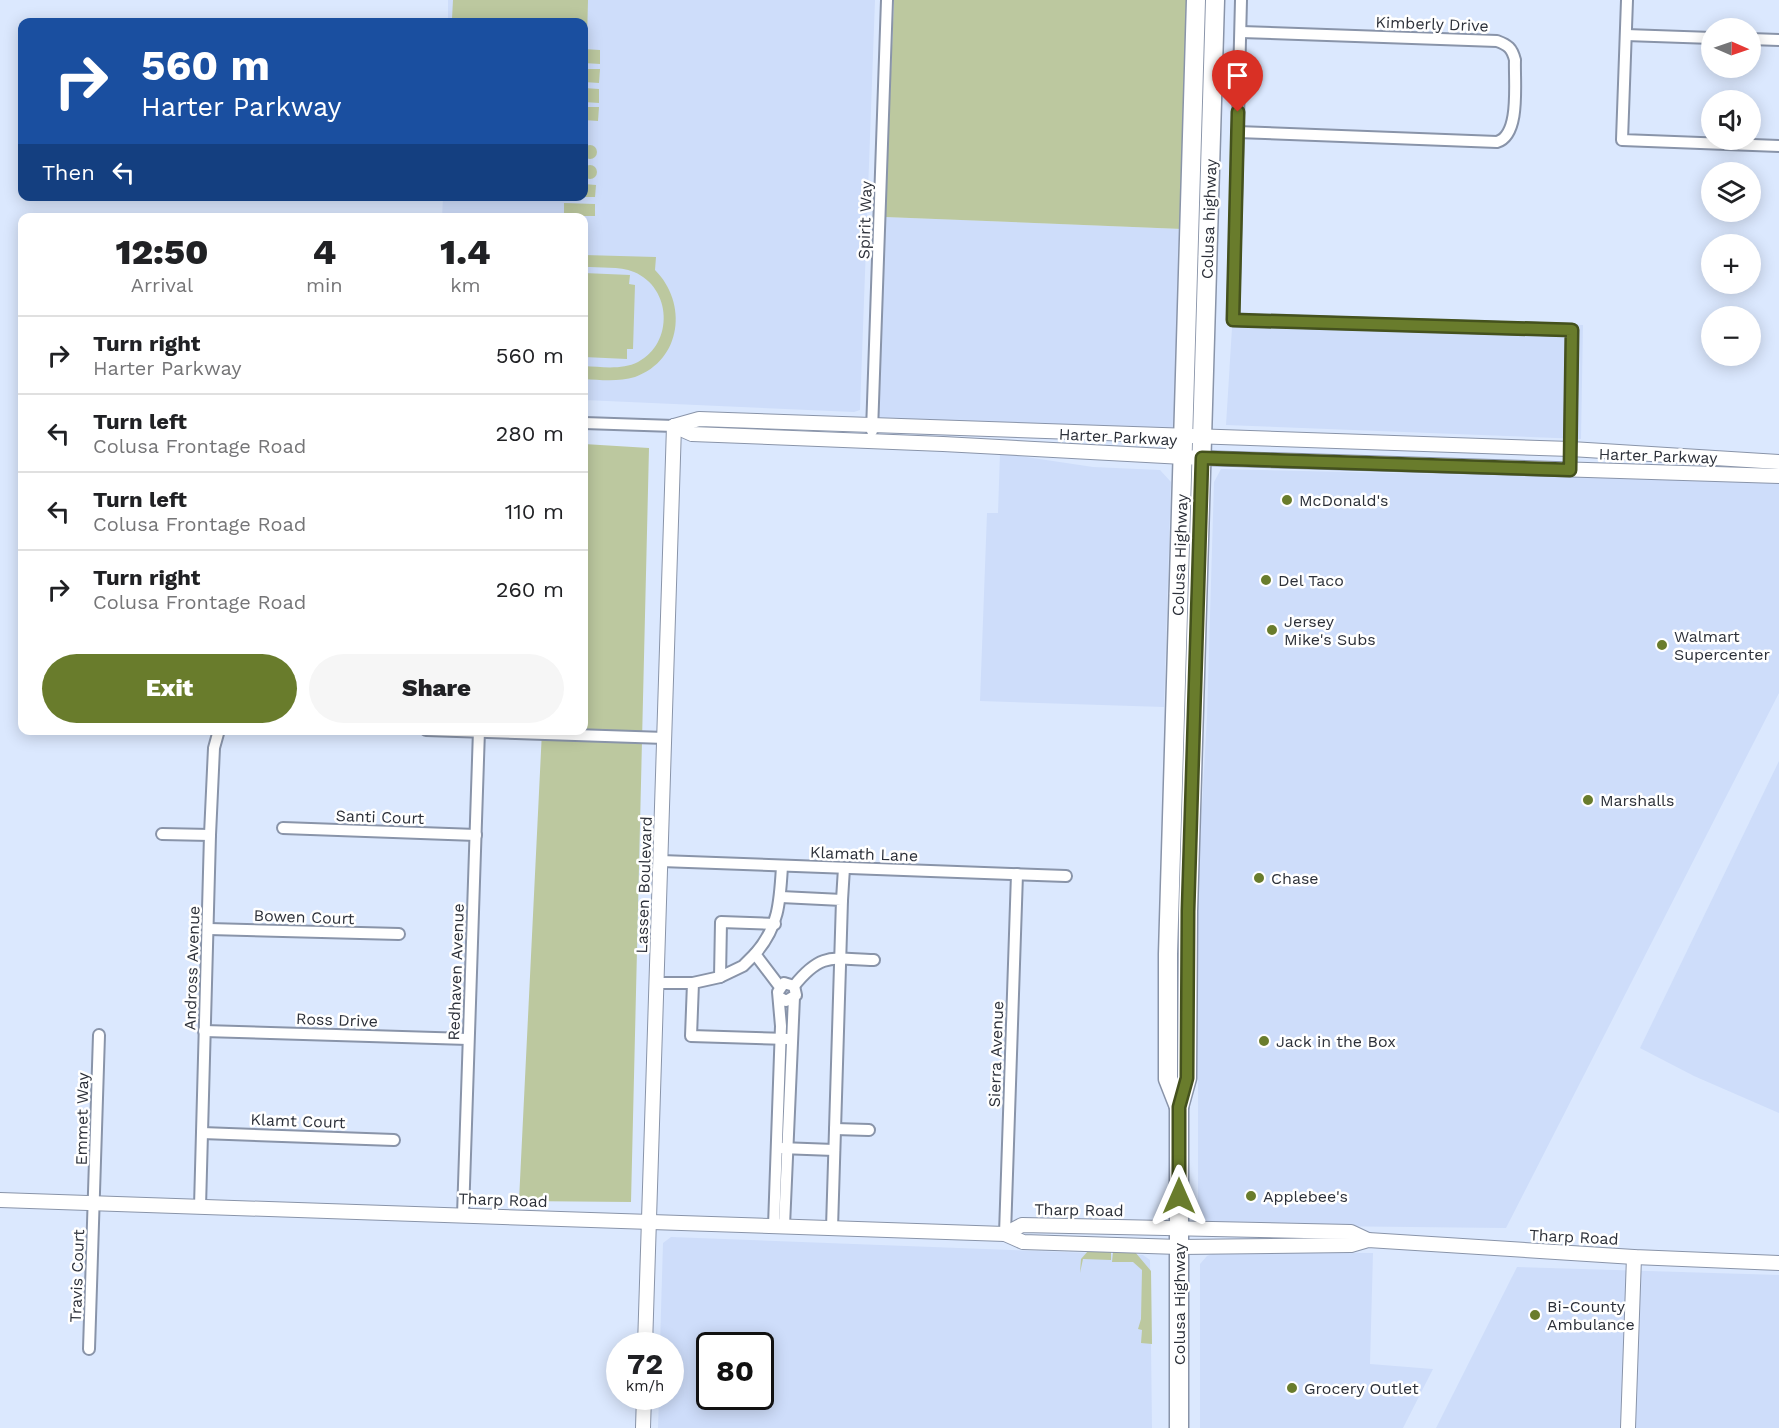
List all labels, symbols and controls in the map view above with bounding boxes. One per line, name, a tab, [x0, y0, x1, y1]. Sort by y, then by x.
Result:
street label: Kimberly Drive	[1375, 13, 1489, 35]
north arrow	[1701, 18, 1761, 78]
map controls	[1701, 18, 1761, 366]
text: 560 m	[141, 41, 270, 90]
icon: right	[42, 42, 120, 120]
pin	[1212, 50, 1263, 112]
icon: arrive	[1221, 59, 1254, 92]
button: sound	[1701, 90, 1761, 150]
text: Harter Parkway	[141, 91, 341, 123]
icon: left	[107, 156, 140, 189]
street label: Colusa highway	[1197, 158, 1221, 280]
text: Then	[42, 160, 95, 185]
button: layers	[1701, 162, 1761, 222]
street label: Spirit Way	[854, 180, 876, 260]
text: 12:50	[115, 231, 208, 273]
text: 4	[312, 231, 336, 273]
text: 1.4	[440, 231, 491, 273]
button: +	[1701, 234, 1761, 294]
text: Arrival	[131, 273, 193, 297]
text: min	[306, 273, 343, 297]
text: km	[450, 273, 481, 297]
button: −	[1701, 306, 1761, 366]
text: Turn right	[93, 331, 200, 356]
icon: right	[42, 339, 75, 372]
text: 560 m	[496, 343, 564, 368]
text: Harter Parkway	[93, 356, 241, 380]
text: Turn left	[93, 409, 187, 434]
icon: left	[42, 417, 75, 450]
text: 280 m	[495, 421, 564, 446]
street label: Harter Parkway	[1058, 424, 1179, 450]
text: Colusa Frontage Road	[93, 434, 306, 458]
street label: Harter Parkway	[1598, 444, 1718, 468]
text: Turn left	[93, 487, 187, 512]
place label: McDonald's	[1299, 491, 1389, 510]
street label: Colusa Highway	[1168, 493, 1192, 616]
marker: McDonald's	[1280, 493, 1294, 507]
icon: left	[42, 495, 75, 528]
text: 110 m	[505, 499, 564, 524]
text: Colusa Frontage Road	[93, 512, 306, 536]
text: Turn right	[93, 565, 200, 590]
place label: Del Taco	[1278, 571, 1344, 590]
icon: right	[42, 573, 75, 606]
marker: Del Taco	[1259, 573, 1273, 587]
text: 260 m	[496, 577, 564, 602]
text: Colusa Frontage Road	[93, 590, 306, 614]
place label: Jersey Mike's Subs	[1284, 612, 1376, 649]
marker: Jersey Mike's Subs	[1265, 623, 1279, 637]
place label: Walmart Supercenter	[1674, 627, 1771, 664]
marker: Walmart Supercenter	[1655, 638, 1669, 652]
button: Exit	[42, 654, 297, 723]
button: Share	[309, 654, 564, 723]
place label: Marshalls	[1600, 791, 1674, 810]
marker: Marshalls	[1581, 793, 1595, 807]
street label: Santi Court	[335, 806, 425, 828]
street label: Lassen Boulevard	[632, 816, 656, 954]
street label: Klamath Lane	[810, 843, 918, 865]
place label: Chase	[1271, 869, 1319, 888]
marker: Chase	[1252, 871, 1266, 885]
street label: Redhaven Avenue	[444, 903, 468, 1041]
street label: Andross Avenue	[180, 905, 204, 1031]
street label: Bowen Court	[253, 906, 355, 928]
street label: Sierra Avenue	[985, 1000, 1007, 1108]
street label: Ross Drive	[296, 1009, 378, 1031]
place label: Jack in the Box	[1276, 1032, 1396, 1051]
marker: Jack in the Box	[1257, 1034, 1271, 1048]
street label: Emmet Way	[72, 1072, 92, 1166]
street label: Klamt Court	[250, 1110, 346, 1132]
position arrow	[1147, 1164, 1211, 1228]
place label: Applebee's	[1263, 1187, 1348, 1206]
street label: Tharp Road	[458, 1189, 548, 1211]
marker: Applebee's	[1244, 1189, 1258, 1203]
street label: Tharp Road	[1034, 1200, 1124, 1220]
street label: Tharp Road	[1529, 1225, 1619, 1249]
street label: Travis Court	[66, 1229, 88, 1323]
street label: Colusa Highway	[1170, 1242, 1189, 1365]
place label: Bi-County Ambulance	[1547, 1297, 1635, 1334]
marker: Bi-County Ambulance	[1528, 1308, 1542, 1322]
speed limit sign: 80	[696, 1332, 774, 1410]
text: 72	[627, 1346, 663, 1381]
text: km/h	[626, 1377, 664, 1395]
place label: Grocery Outlet	[1304, 1379, 1419, 1398]
marker: Grocery Outlet	[1285, 1381, 1299, 1395]

